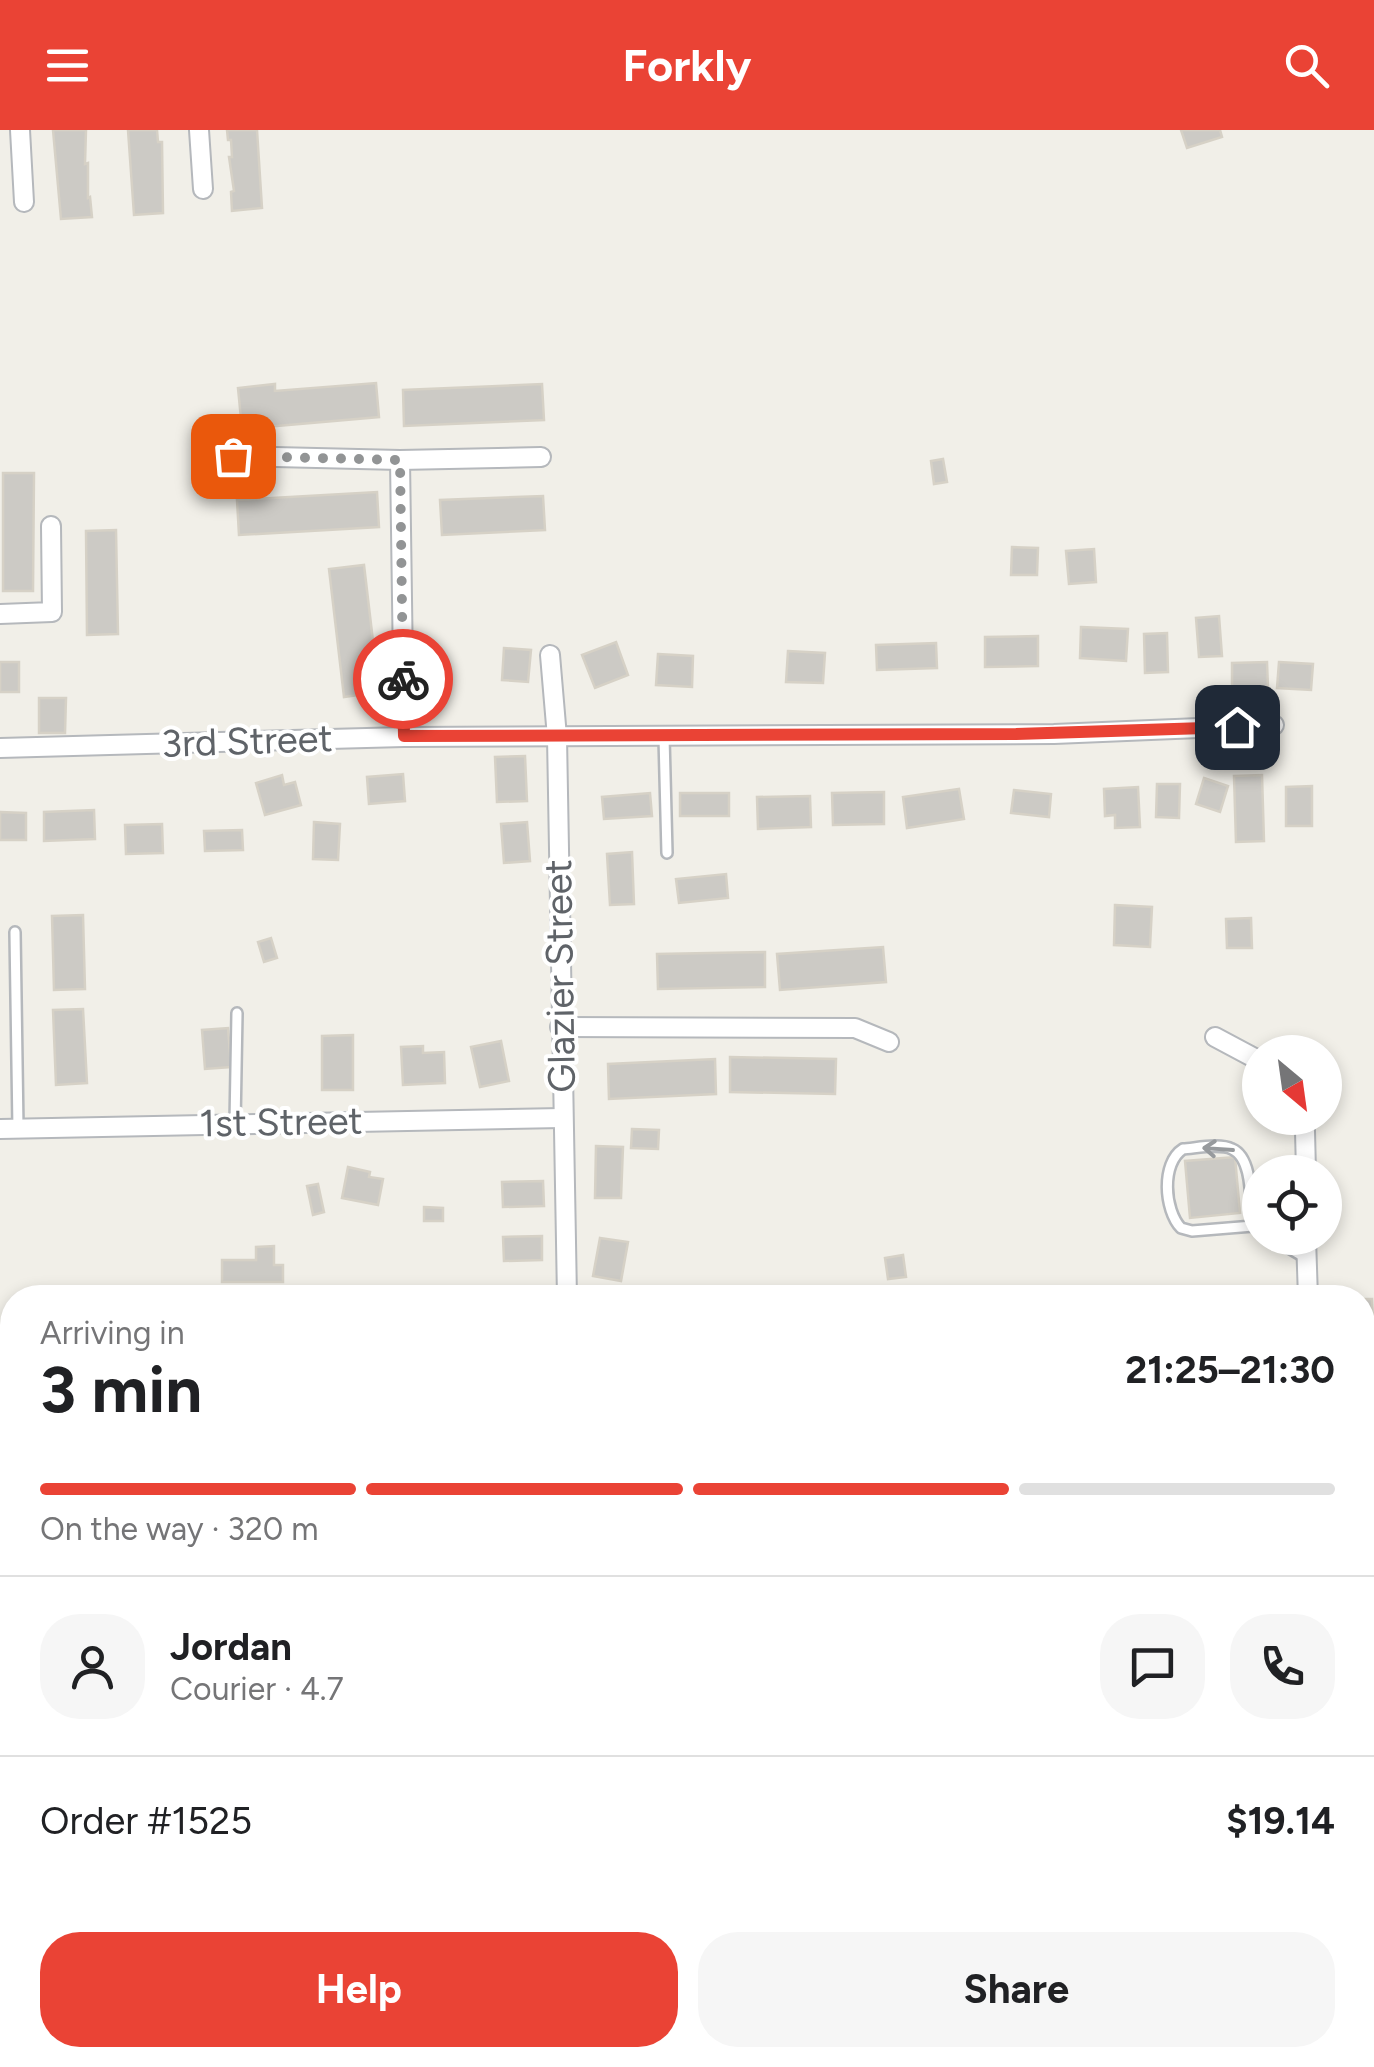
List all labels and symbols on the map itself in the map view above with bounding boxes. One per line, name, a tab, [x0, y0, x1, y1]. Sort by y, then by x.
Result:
pin	[191, 414, 276, 499]
courier	[353, 629, 453, 729]
pin	[1195, 685, 1280, 770]
street label: 3rd Street	[160, 715, 334, 767]
street label: Glazier Street	[535, 859, 585, 1093]
north arrow	[1242, 1035, 1342, 1135]
street label: 1st Street	[199, 1098, 363, 1146]
one-way arrow	[1202, 1139, 1235, 1158]

